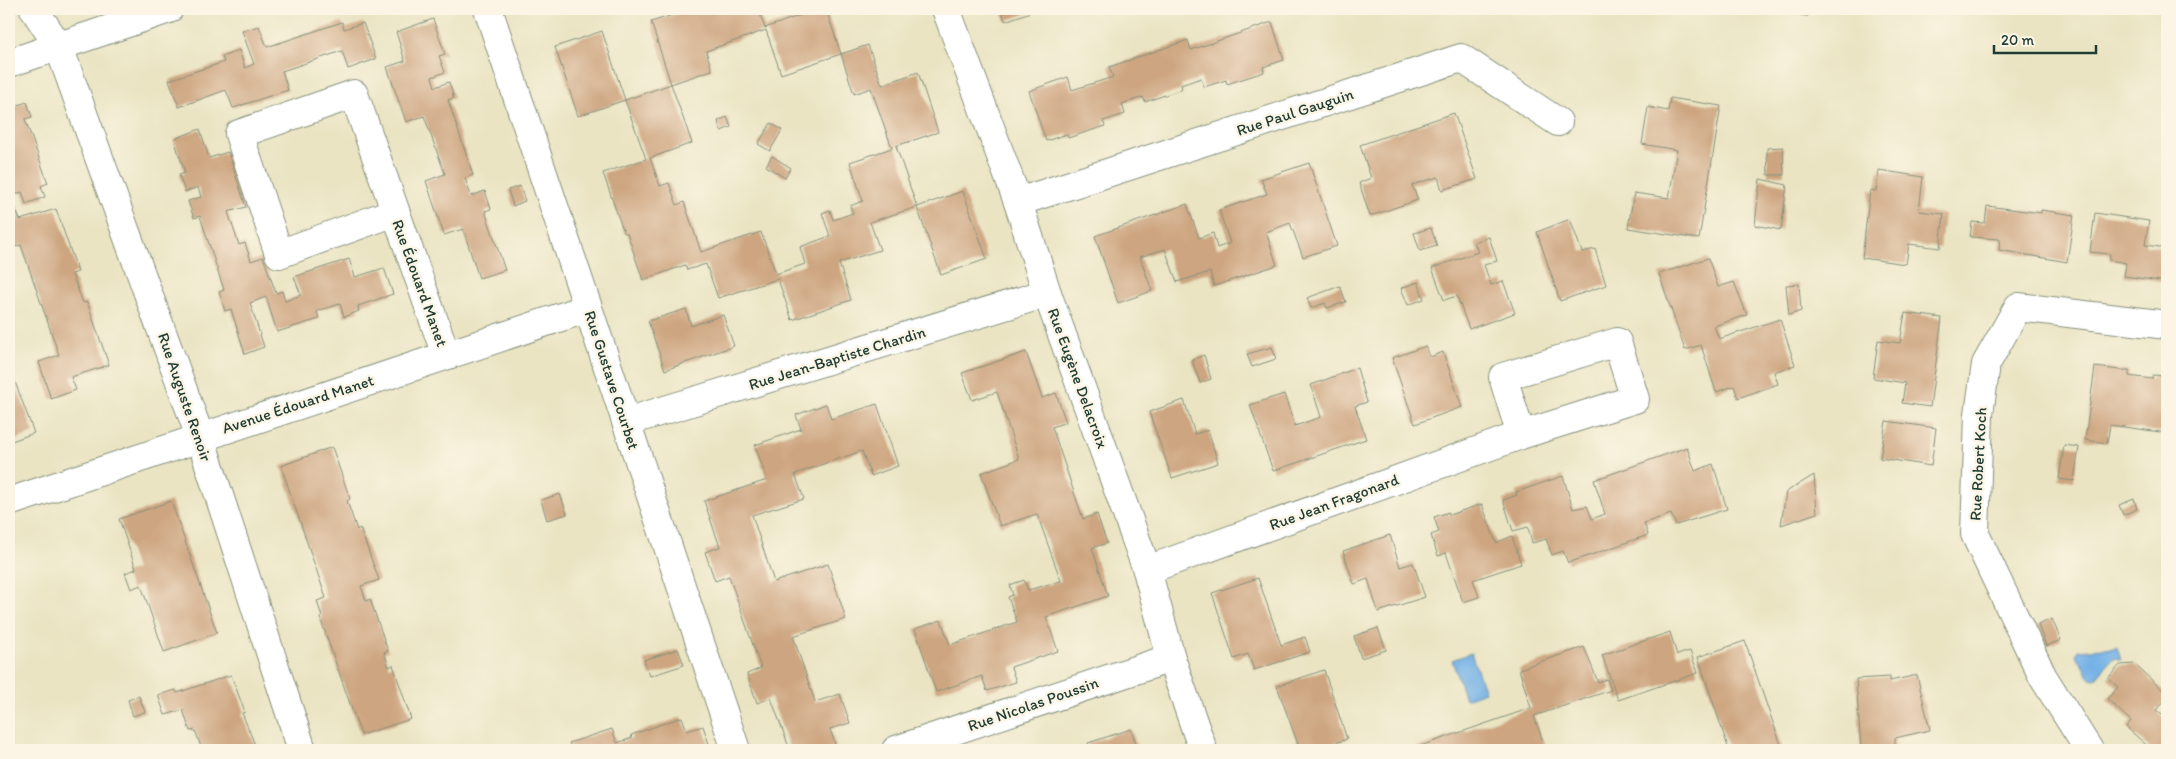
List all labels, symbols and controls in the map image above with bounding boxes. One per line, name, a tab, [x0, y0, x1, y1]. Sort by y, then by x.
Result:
scale bar	[1994, 22, 2096, 54]
text: 20 m	[2001, 31, 2035, 49]
street label: Rue Paul Gauguin	[1234, 84, 1356, 140]
street label: Rue Édouard Manet	[388, 217, 452, 349]
street label: Rue Eugène Delacroix	[1044, 305, 1112, 451]
street label: Rue Gustave Courbet	[581, 308, 643, 452]
street label: Rue Jean-Baptiste Chardin	[746, 322, 928, 394]
street label: Rue Auguste Renoir	[154, 330, 216, 464]
street label: Avenue Édouard Manet	[220, 370, 376, 438]
street label: Rue Robert Koch	[1966, 407, 1990, 521]
street label: Rue Jean Fragonard	[1267, 470, 1402, 534]
street label: Rue Nicolas Poussin	[965, 673, 1101, 735]

